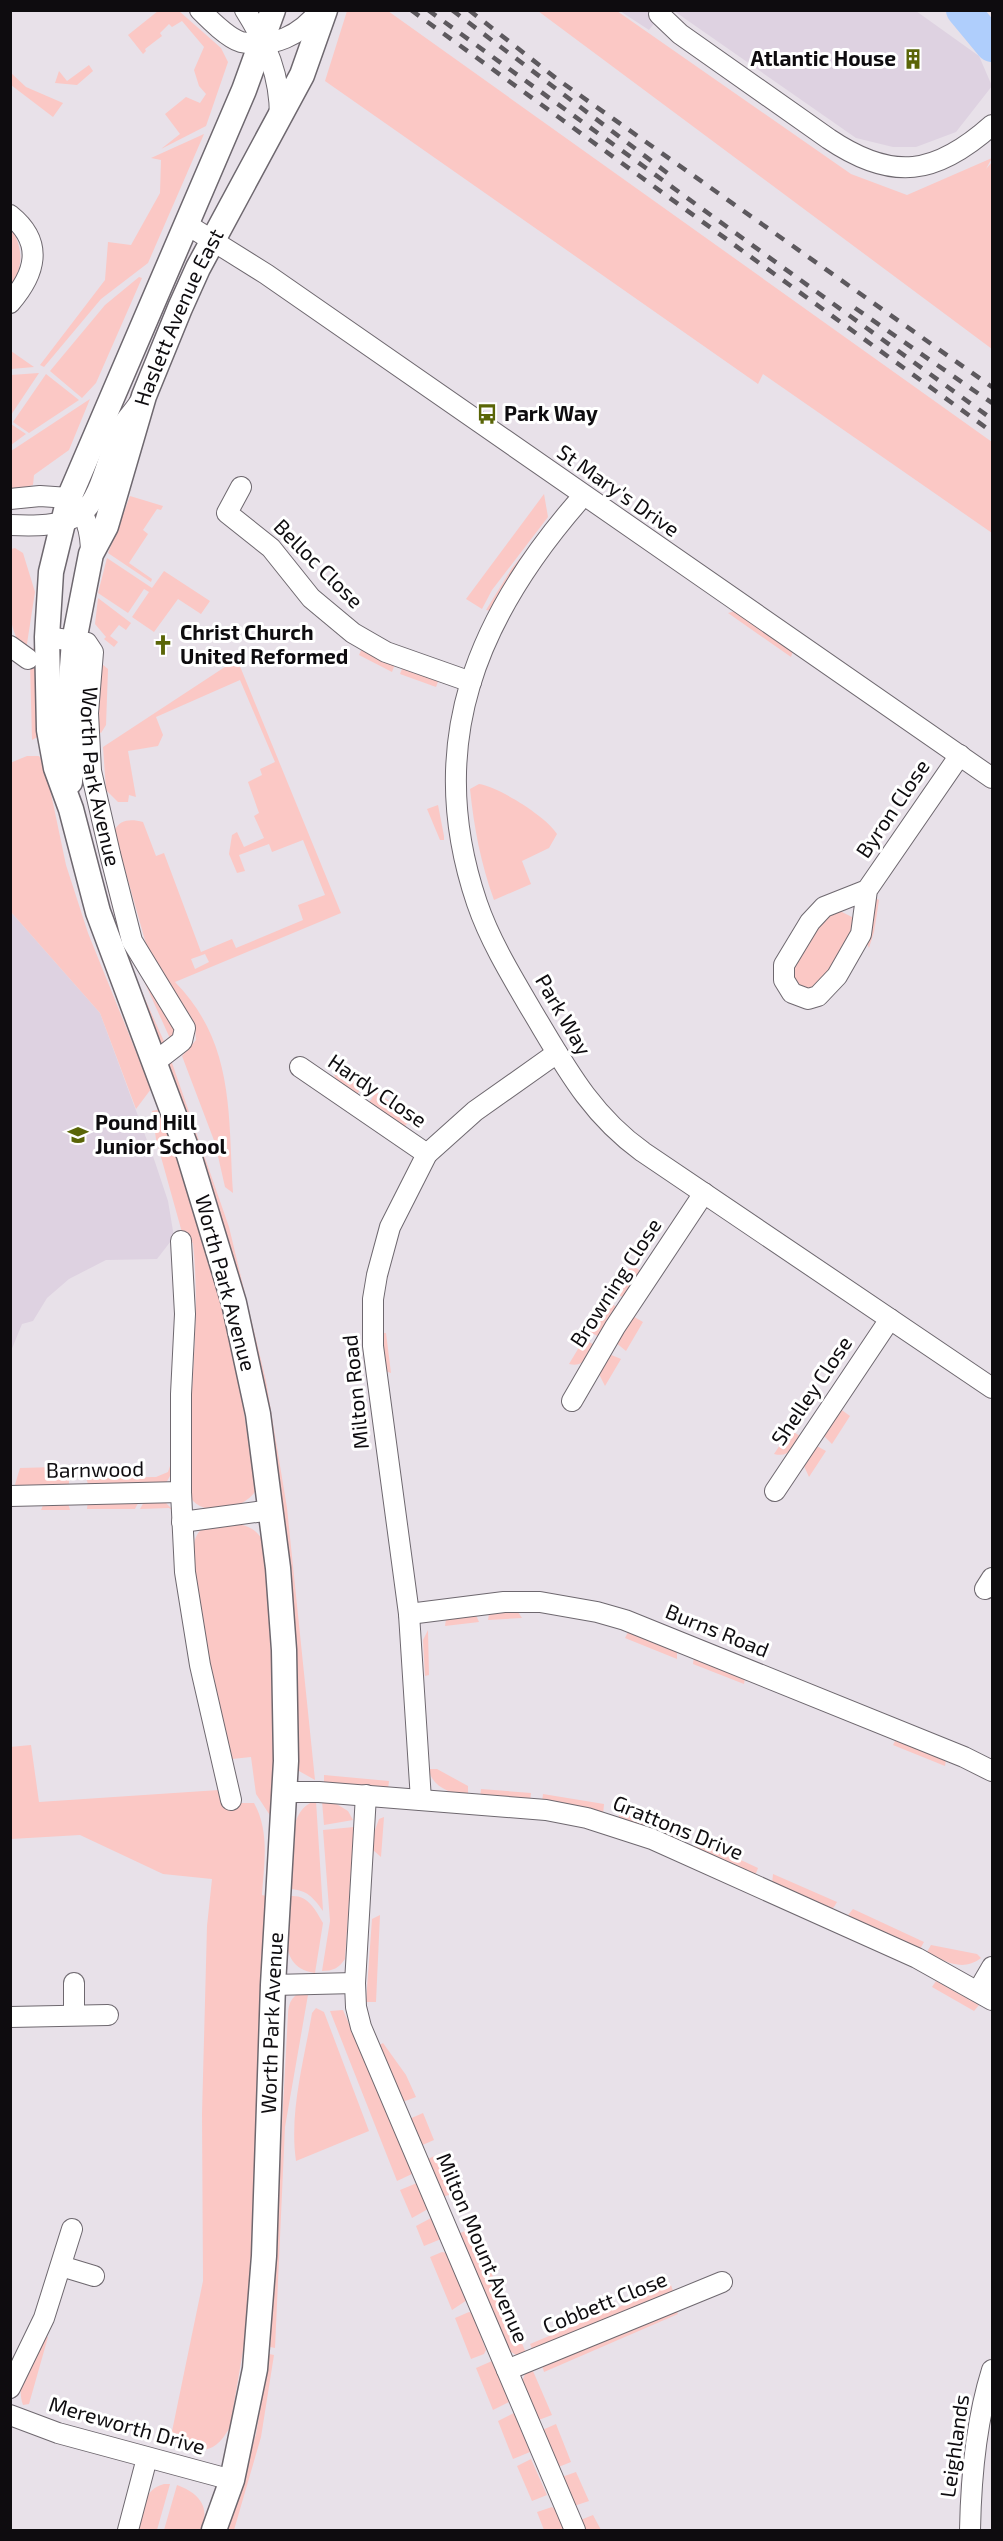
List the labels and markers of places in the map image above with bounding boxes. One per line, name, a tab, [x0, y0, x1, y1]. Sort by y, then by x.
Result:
place label: Atlantic House	[751, 45, 896, 70]
building icon: Atlantic House	[901, 47, 925, 71]
place label: Park Way	[504, 400, 598, 426]
bus stop icon: Park Way	[475, 402, 499, 426]
place label: Christ Church United Reformed	[180, 619, 348, 668]
church icon: Christ Church United Reformed	[151, 633, 175, 657]
place label: Pound Hill Junior School	[95, 1109, 227, 1158]
school or university icon: Pound Hill Junior School	[66, 1123, 90, 1147]

